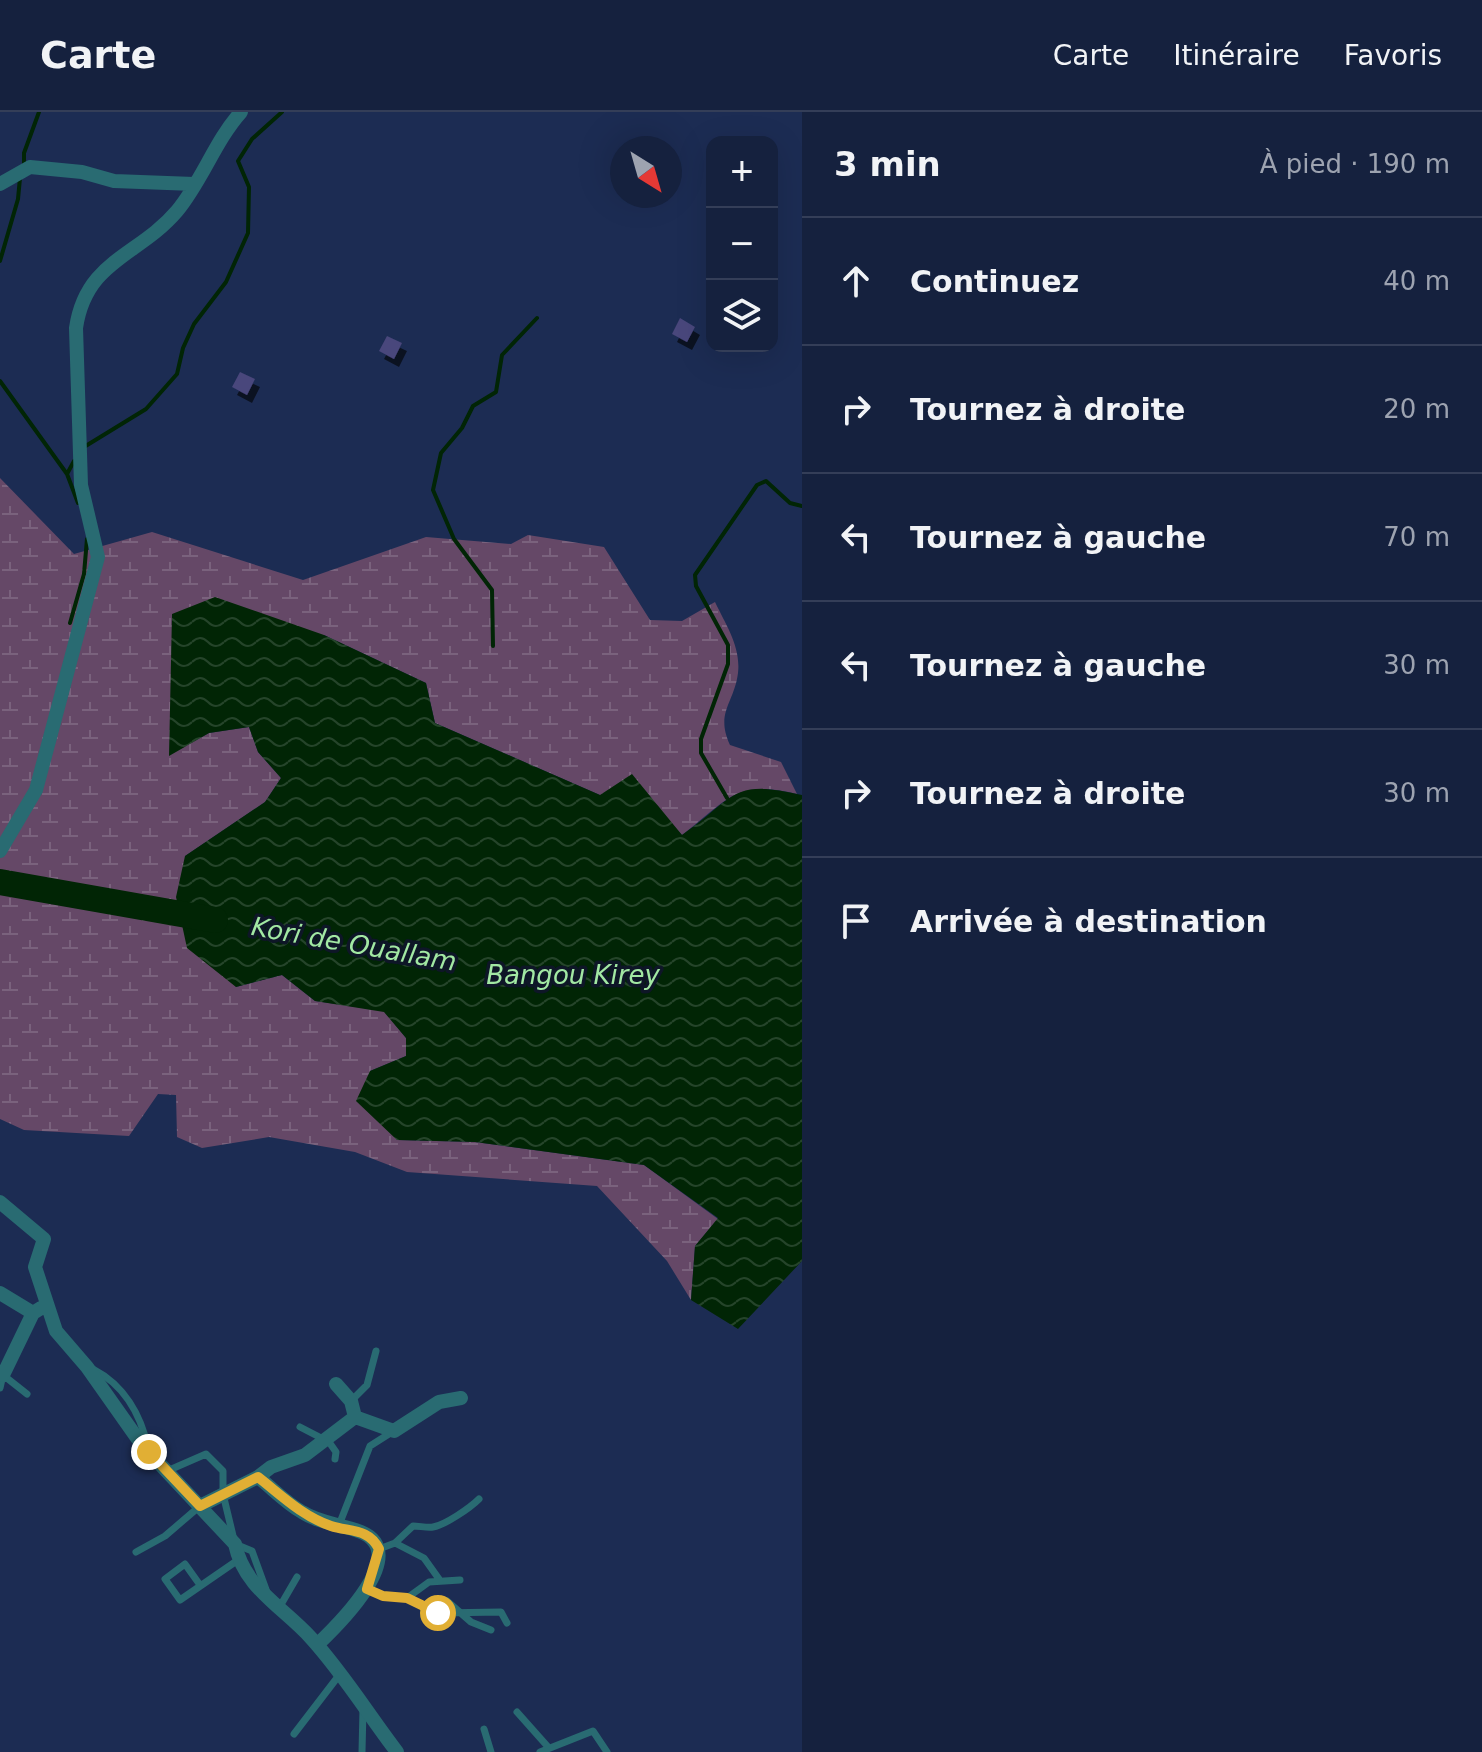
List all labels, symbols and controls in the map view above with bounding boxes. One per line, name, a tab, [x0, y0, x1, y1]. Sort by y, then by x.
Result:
text: Carte	[40, 33, 156, 77]
text: Carte	[1053, 39, 1129, 72]
text: Itinéraire	[1173, 39, 1300, 72]
text: Favoris	[1344, 39, 1442, 72]
north arrow	[610, 136, 682, 208]
map controls	[706, 136, 778, 352]
button: +	[706, 136, 778, 208]
text: 3 min	[834, 144, 941, 184]
text: À pied · 190 m	[1260, 149, 1450, 179]
button: −	[706, 208, 778, 280]
icon: ahead	[834, 259, 878, 303]
text: Continuez	[910, 264, 1079, 299]
text: 40 m	[1383, 266, 1450, 296]
button: layers	[706, 280, 778, 352]
icon: right	[834, 387, 878, 431]
text: Tournez à droite	[910, 392, 1185, 427]
text: 20 m	[1383, 394, 1450, 424]
icon: left	[834, 515, 878, 559]
text: Tournez à gauche	[910, 520, 1206, 555]
text: 70 m	[1383, 522, 1450, 552]
icon: left	[834, 643, 878, 687]
text: Tournez à gauche	[910, 648, 1206, 683]
text: 30 m	[1383, 650, 1450, 680]
icon: right	[834, 771, 878, 815]
text: Tournez à droite	[910, 776, 1185, 811]
text: 30 m	[1383, 778, 1450, 808]
icon: arrive	[834, 899, 878, 943]
text: Arrivée à destination	[910, 904, 1267, 939]
water label: Kori de Ouallam	[249, 911, 459, 977]
water label: Bangou Kirey	[486, 960, 660, 990]
route end	[131, 1434, 167, 1470]
route start	[420, 1595, 456, 1631]

